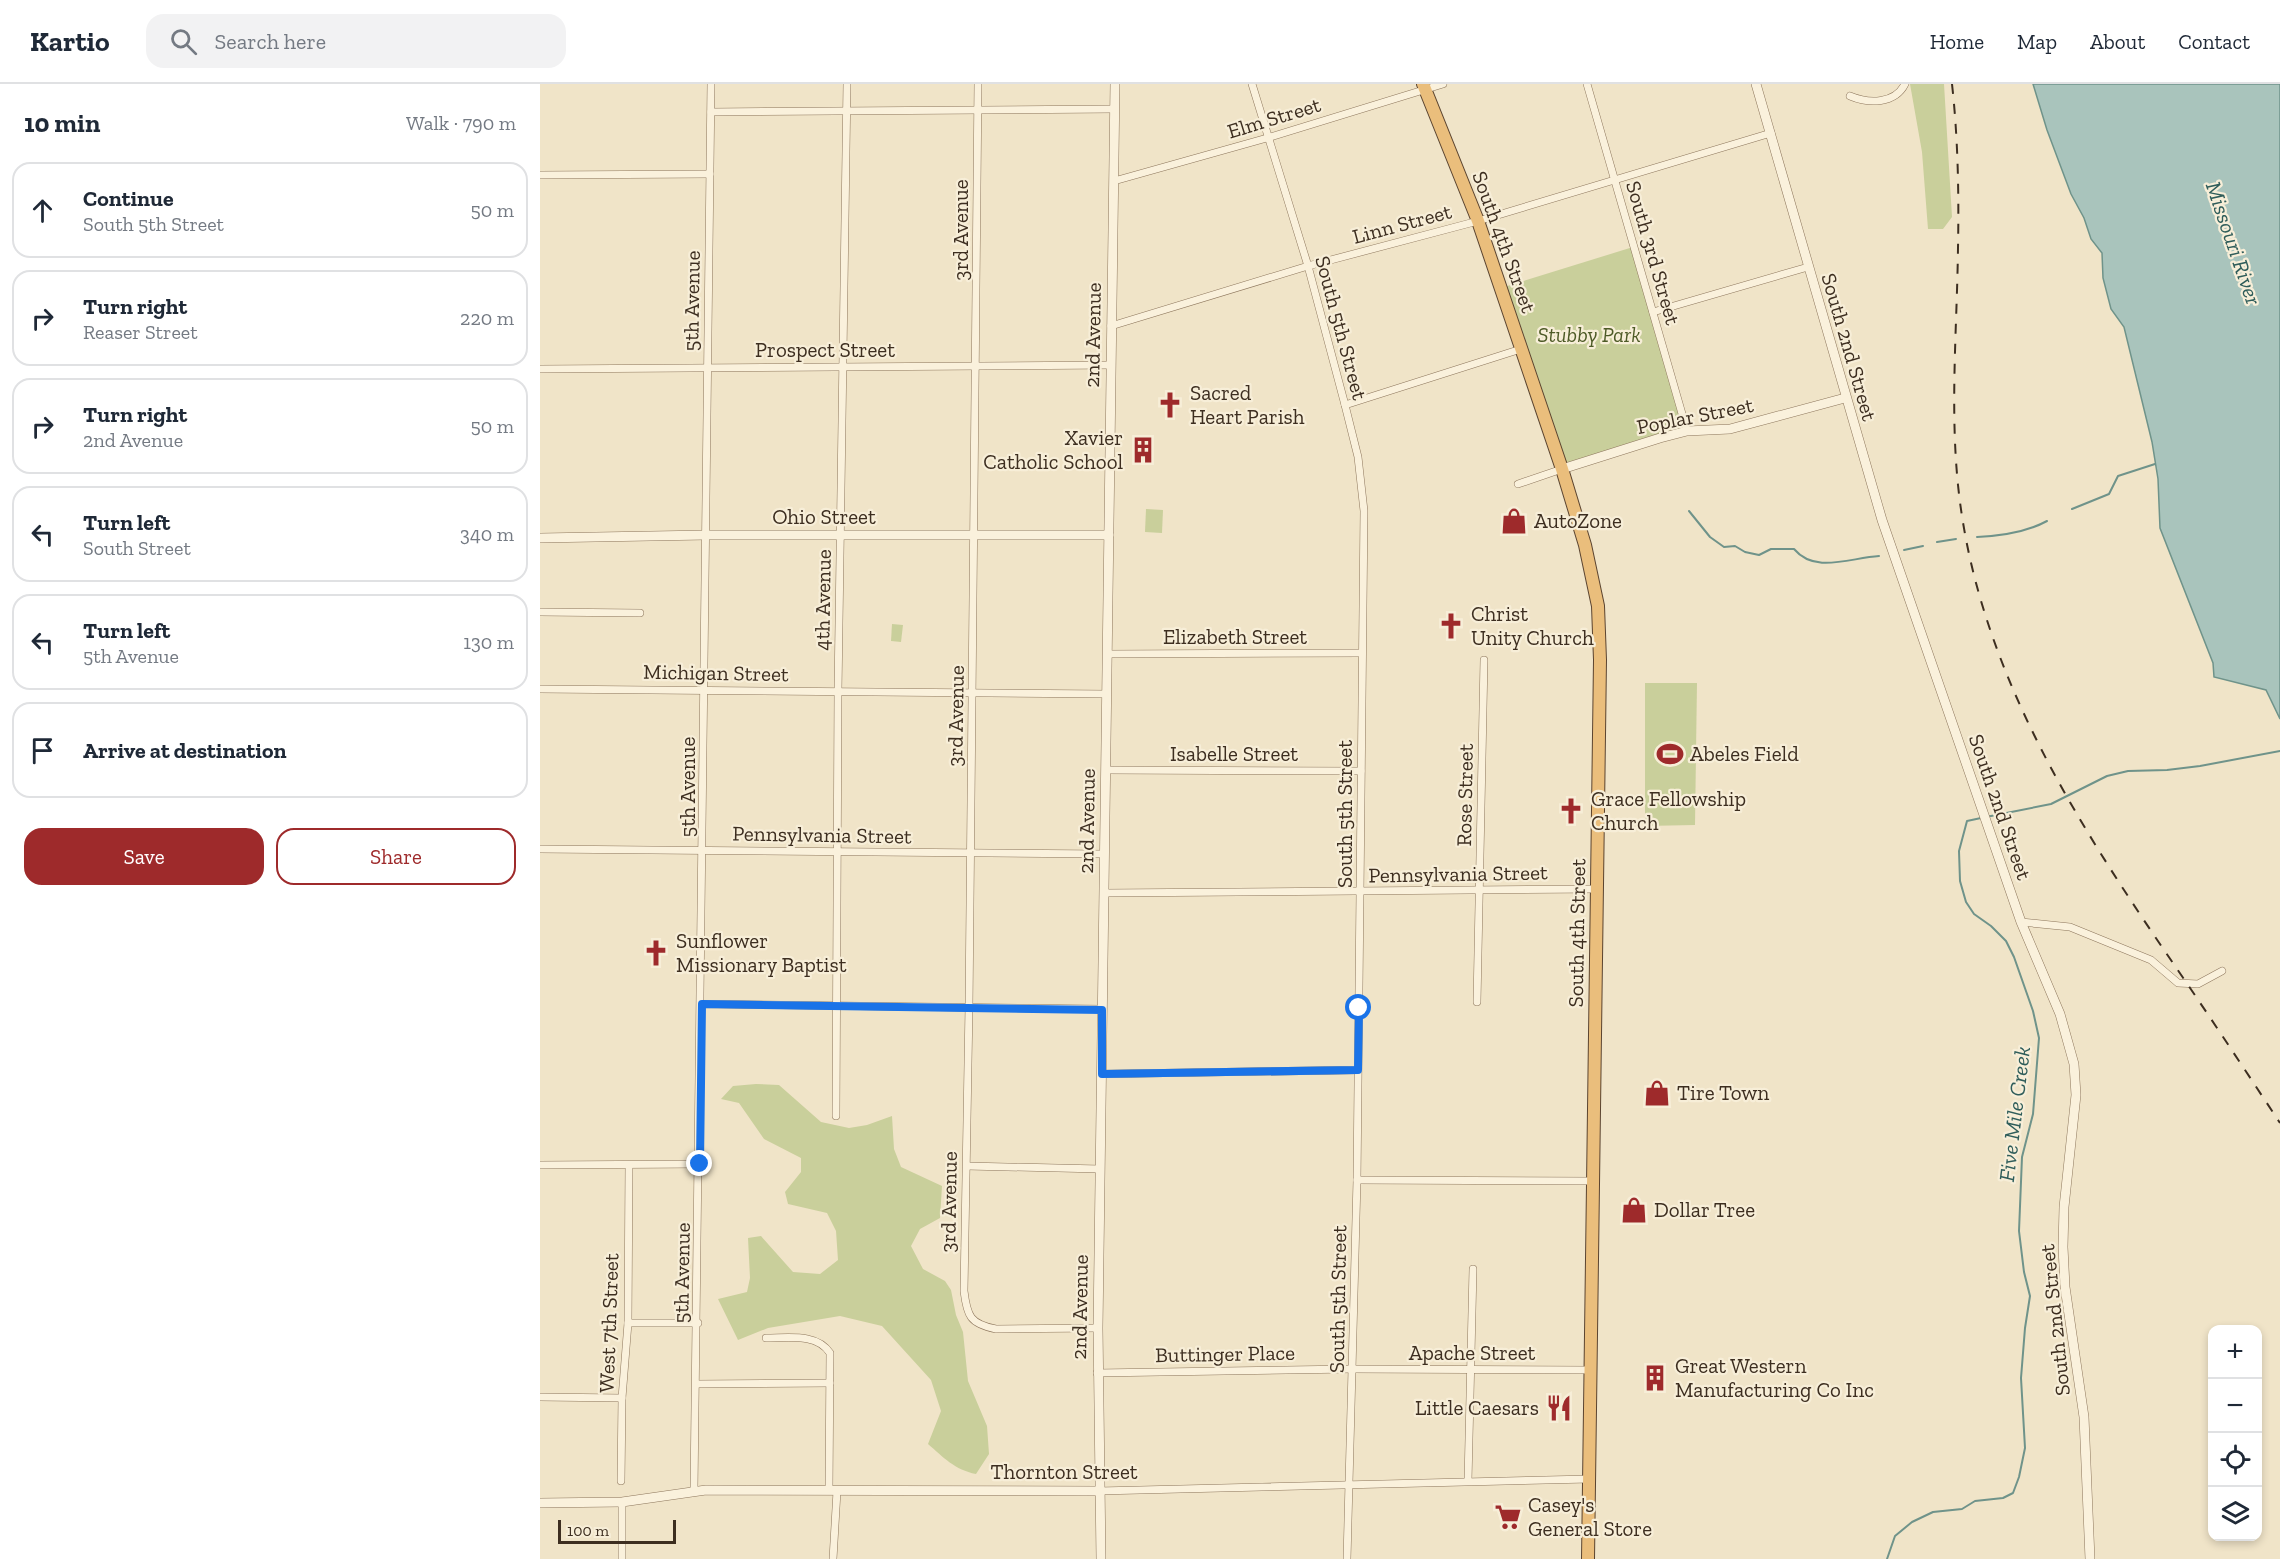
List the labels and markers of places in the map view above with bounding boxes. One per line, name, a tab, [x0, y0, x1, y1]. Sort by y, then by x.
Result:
place label: Sacred Heart Parish	[1190, 380, 1305, 429]
church icon: Sacred Heart Parish	[1155, 390, 1185, 420]
place label: Xavier Catholic School	[983, 425, 1123, 474]
building icon: Xavier Catholic School	[1128, 435, 1158, 465]
shop icon: AutoZone	[1499, 506, 1529, 536]
place label: AutoZone	[1534, 508, 1622, 533]
place label: Christ Unity Church	[1471, 601, 1594, 650]
church icon: Christ Unity Church	[1436, 611, 1466, 641]
sports icon: Abeles Field	[1655, 739, 1685, 769]
place label: Abeles Field	[1690, 741, 1799, 766]
place label: Grace Fellowship Church	[1591, 786, 1746, 835]
church icon: Grace Fellowship Church	[1556, 796, 1586, 826]
place label: Sunflower Missionary Baptist	[676, 928, 847, 977]
church icon: Sunflower Missionary Baptist	[641, 938, 671, 968]
shop icon: Tire Town	[1642, 1078, 1672, 1108]
place label: Tire Town	[1677, 1080, 1769, 1105]
shop icon: Dollar Tree	[1619, 1195, 1649, 1225]
place label: Dollar Tree	[1654, 1197, 1755, 1222]
place label: Great Western Manufacturing Co Inc	[1675, 1353, 1874, 1402]
building icon: Great Western Manufacturing Co Inc	[1640, 1363, 1670, 1393]
restaurant icon: Little Caesars	[1544, 1393, 1574, 1423]
place label: Little Caesars	[1415, 1395, 1539, 1420]
place label: Casey's General Store	[1528, 1492, 1652, 1541]
supermarket icon: Casey's General Store	[1493, 1502, 1523, 1532]

